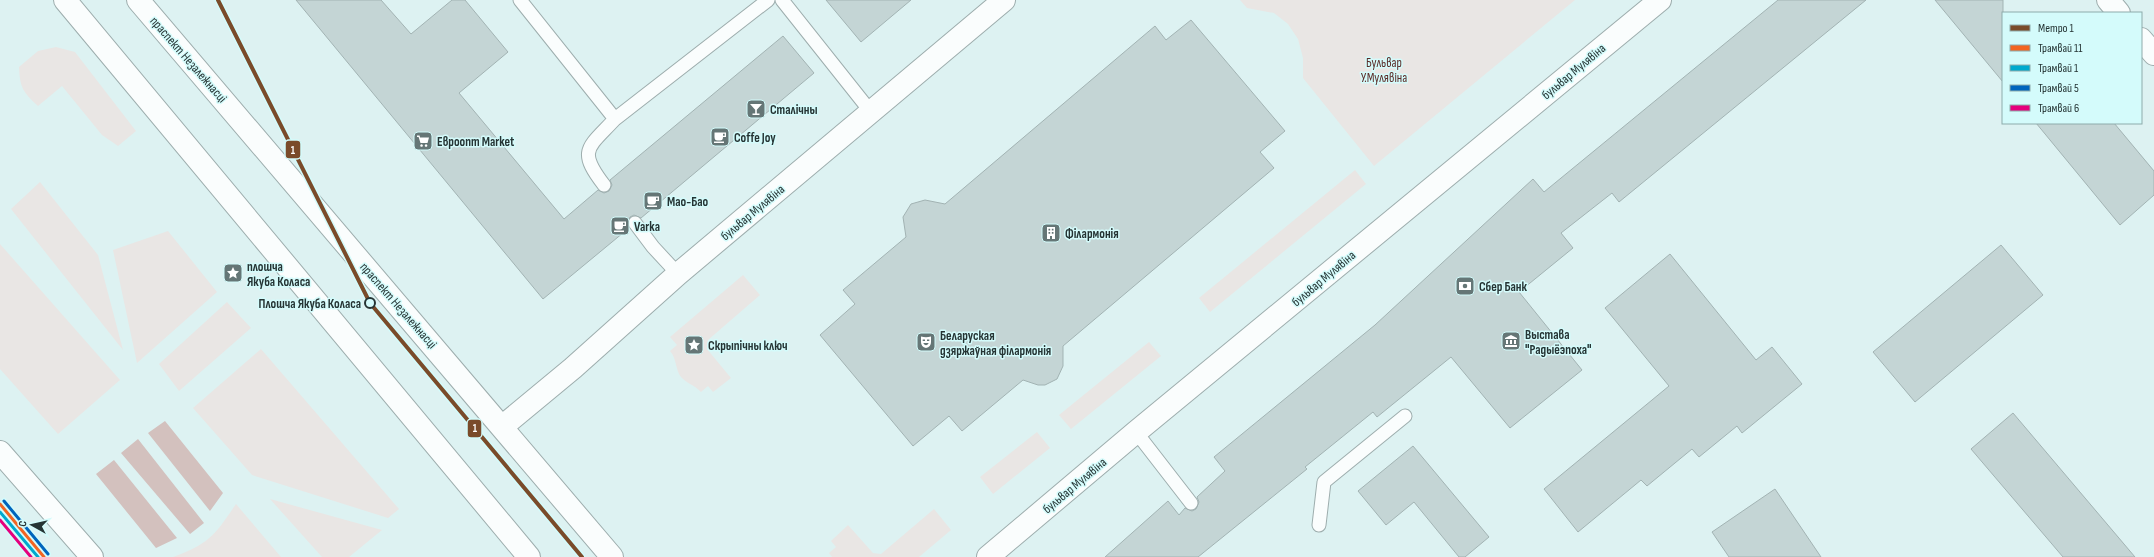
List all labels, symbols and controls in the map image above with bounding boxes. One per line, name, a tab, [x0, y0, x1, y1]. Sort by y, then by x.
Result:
legend	[2002, 12, 2142, 124]
street label: праспект Незалежнасці	[146, 13, 230, 106]
text: Метро 1	[2038, 21, 2075, 36]
street label: бульвар Мулявіна	[1538, 40, 1609, 103]
text: Трамвай 11	[2038, 41, 2083, 56]
park label: Бульвар У.Мулявіна	[1361, 55, 1407, 86]
text: Трамвай 1	[2038, 61, 2079, 76]
text: Трамвай 5	[2038, 81, 2079, 96]
bar icon: Сталічны	[745, 98, 767, 120]
text: Трамвай 6	[2038, 101, 2079, 116]
place label: Сталічны	[770, 102, 818, 118]
cafe icon: Coffe Joy	[709, 126, 731, 148]
supermarket icon: Евроопт Market	[412, 130, 434, 152]
place label: Coffe Joy	[734, 130, 776, 146]
place label: Евроопт Market	[437, 134, 515, 150]
line badge: 1	[285, 140, 301, 159]
text: 1	[291, 144, 296, 157]
street label: бульвар Мулявіна	[717, 181, 788, 244]
cafe icon: Мао-Бао	[642, 190, 664, 212]
place label: Мао-Бао	[667, 194, 709, 210]
cafe icon: Varka	[609, 215, 631, 237]
place label: Varka	[634, 219, 660, 235]
building icon: Філармонія	[1040, 222, 1062, 244]
place label: Філармонія	[1065, 226, 1119, 242]
street label: бульвар Мулявіна	[1288, 247, 1359, 310]
place label: плошча Якуба Коласа	[247, 259, 310, 290]
street label: праспект Незалежнасці	[356, 259, 440, 352]
place icon: плошча Якуба Коласа	[222, 262, 244, 284]
bank icon: Сбер Банк	[1454, 275, 1476, 297]
place label: Сбер Банк	[1479, 279, 1528, 295]
place label: Плошча Якуба Коласа	[259, 296, 361, 312]
marker: Плошча Якуба Коласа	[364, 297, 376, 309]
place label: Выстава "Радыёэпоха"	[1525, 327, 1592, 358]
place label: Беларуская дзяржаўная філармонія	[940, 328, 1051, 359]
museum icon: Выстава "Радыёэпоха"	[1500, 330, 1522, 352]
theatre icon: Беларуская дзяржаўная філармонія	[915, 331, 937, 353]
place icon: Скрыпічны ключ	[683, 334, 705, 356]
place label: Скрыпічны ключ	[708, 338, 788, 354]
line badge: 1	[467, 419, 482, 438]
text: 1	[473, 422, 478, 435]
street label: бульвар Мулявіна	[1039, 454, 1110, 517]
north arrow	[12, 505, 52, 545]
text: С	[16, 520, 29, 527]

